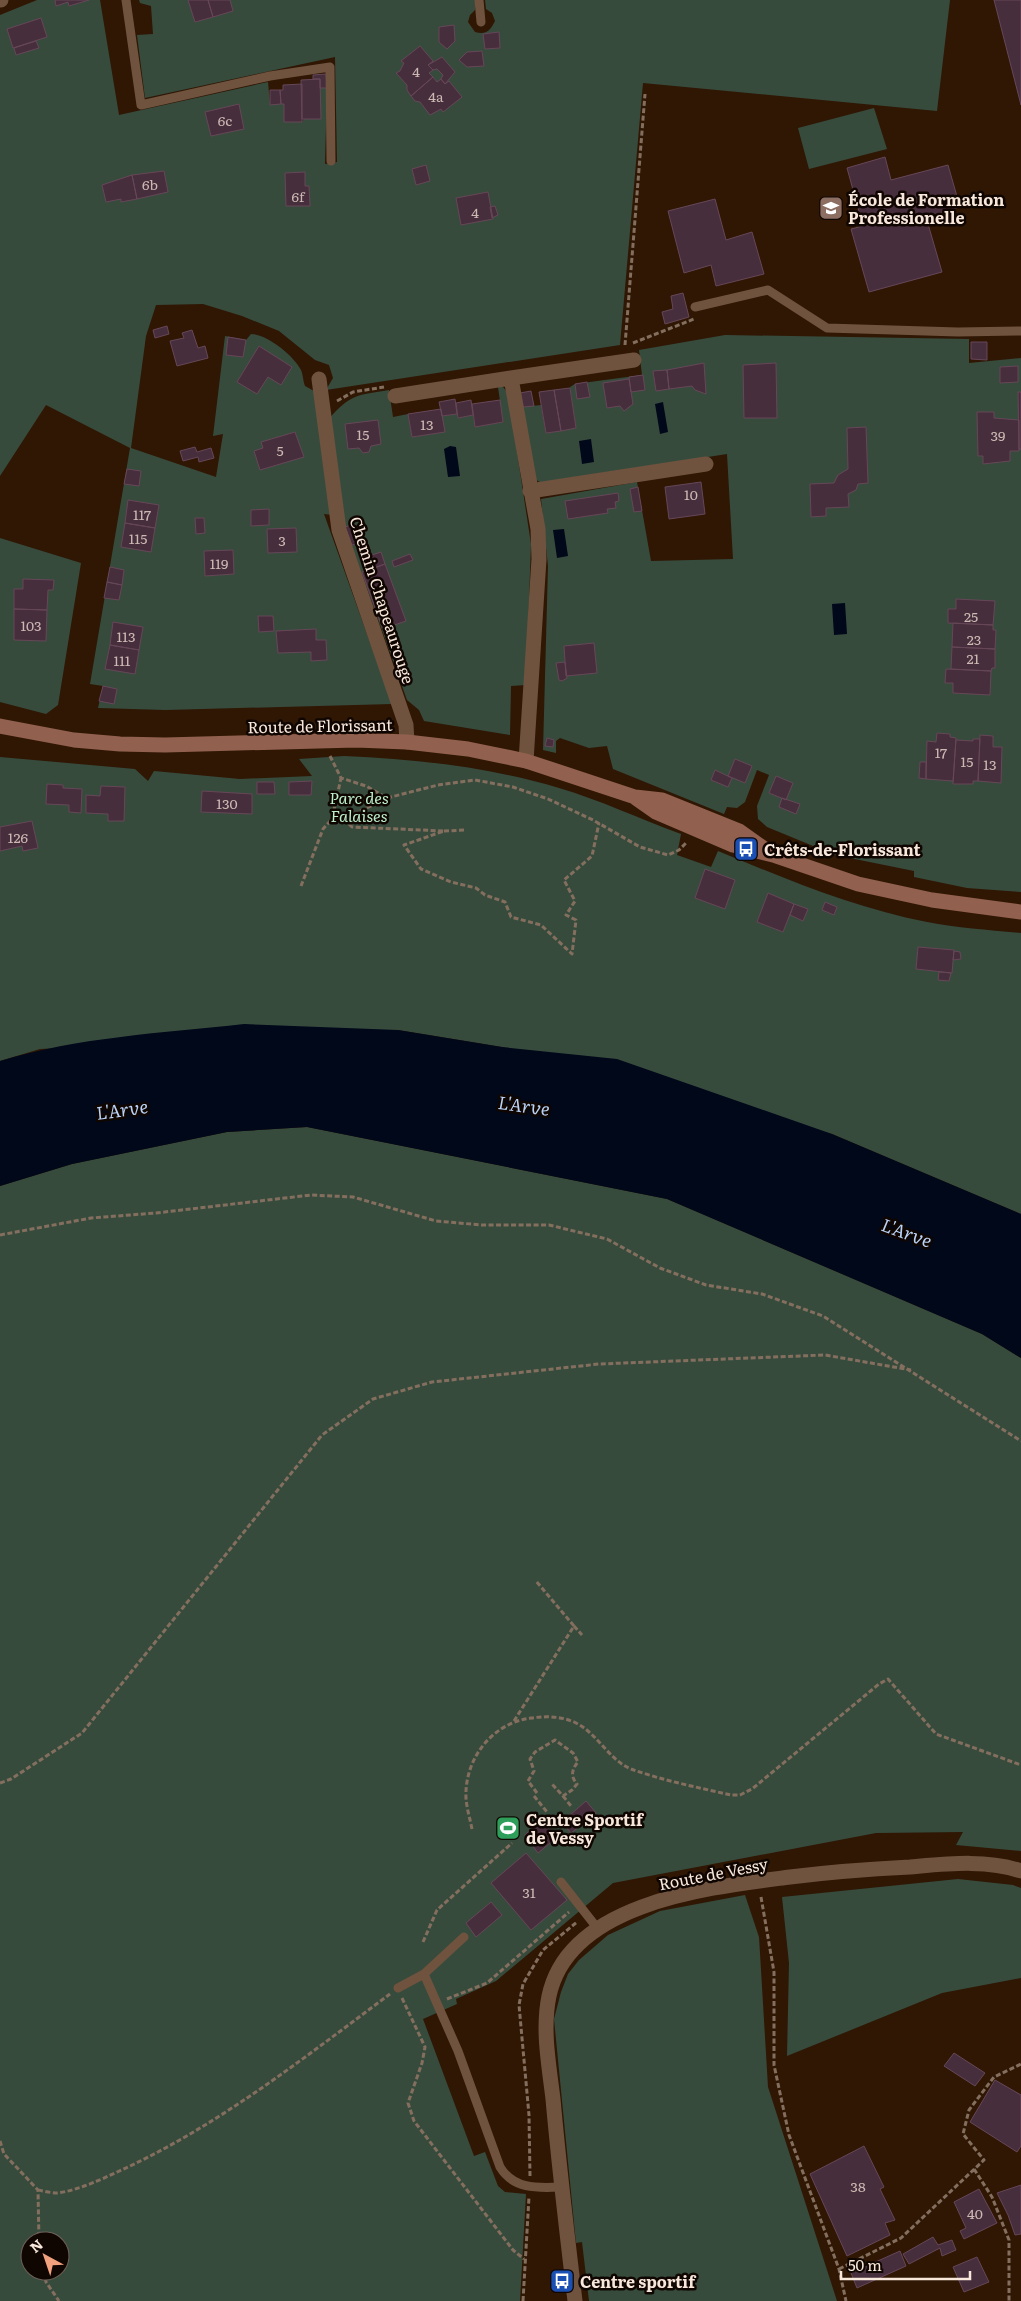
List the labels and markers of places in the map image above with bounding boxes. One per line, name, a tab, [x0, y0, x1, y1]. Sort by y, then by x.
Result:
place label: École de Formation Professionelle	[848, 187, 1004, 229]
school or university icon: École de Formation Professionelle	[818, 195, 844, 221]
bus stop icon: Crêts-de-Florissant	[733, 836, 759, 862]
place label: Crêts-de-Florissant	[764, 837, 921, 861]
place label: Centre Sportif de Vessy	[526, 1807, 645, 1849]
sports icon: Centre Sportif de Vessy	[495, 1815, 521, 1841]
bus stop icon: Centre sportif	[549, 2268, 575, 2294]
place label: Centre sportif	[580, 2269, 697, 2293]

